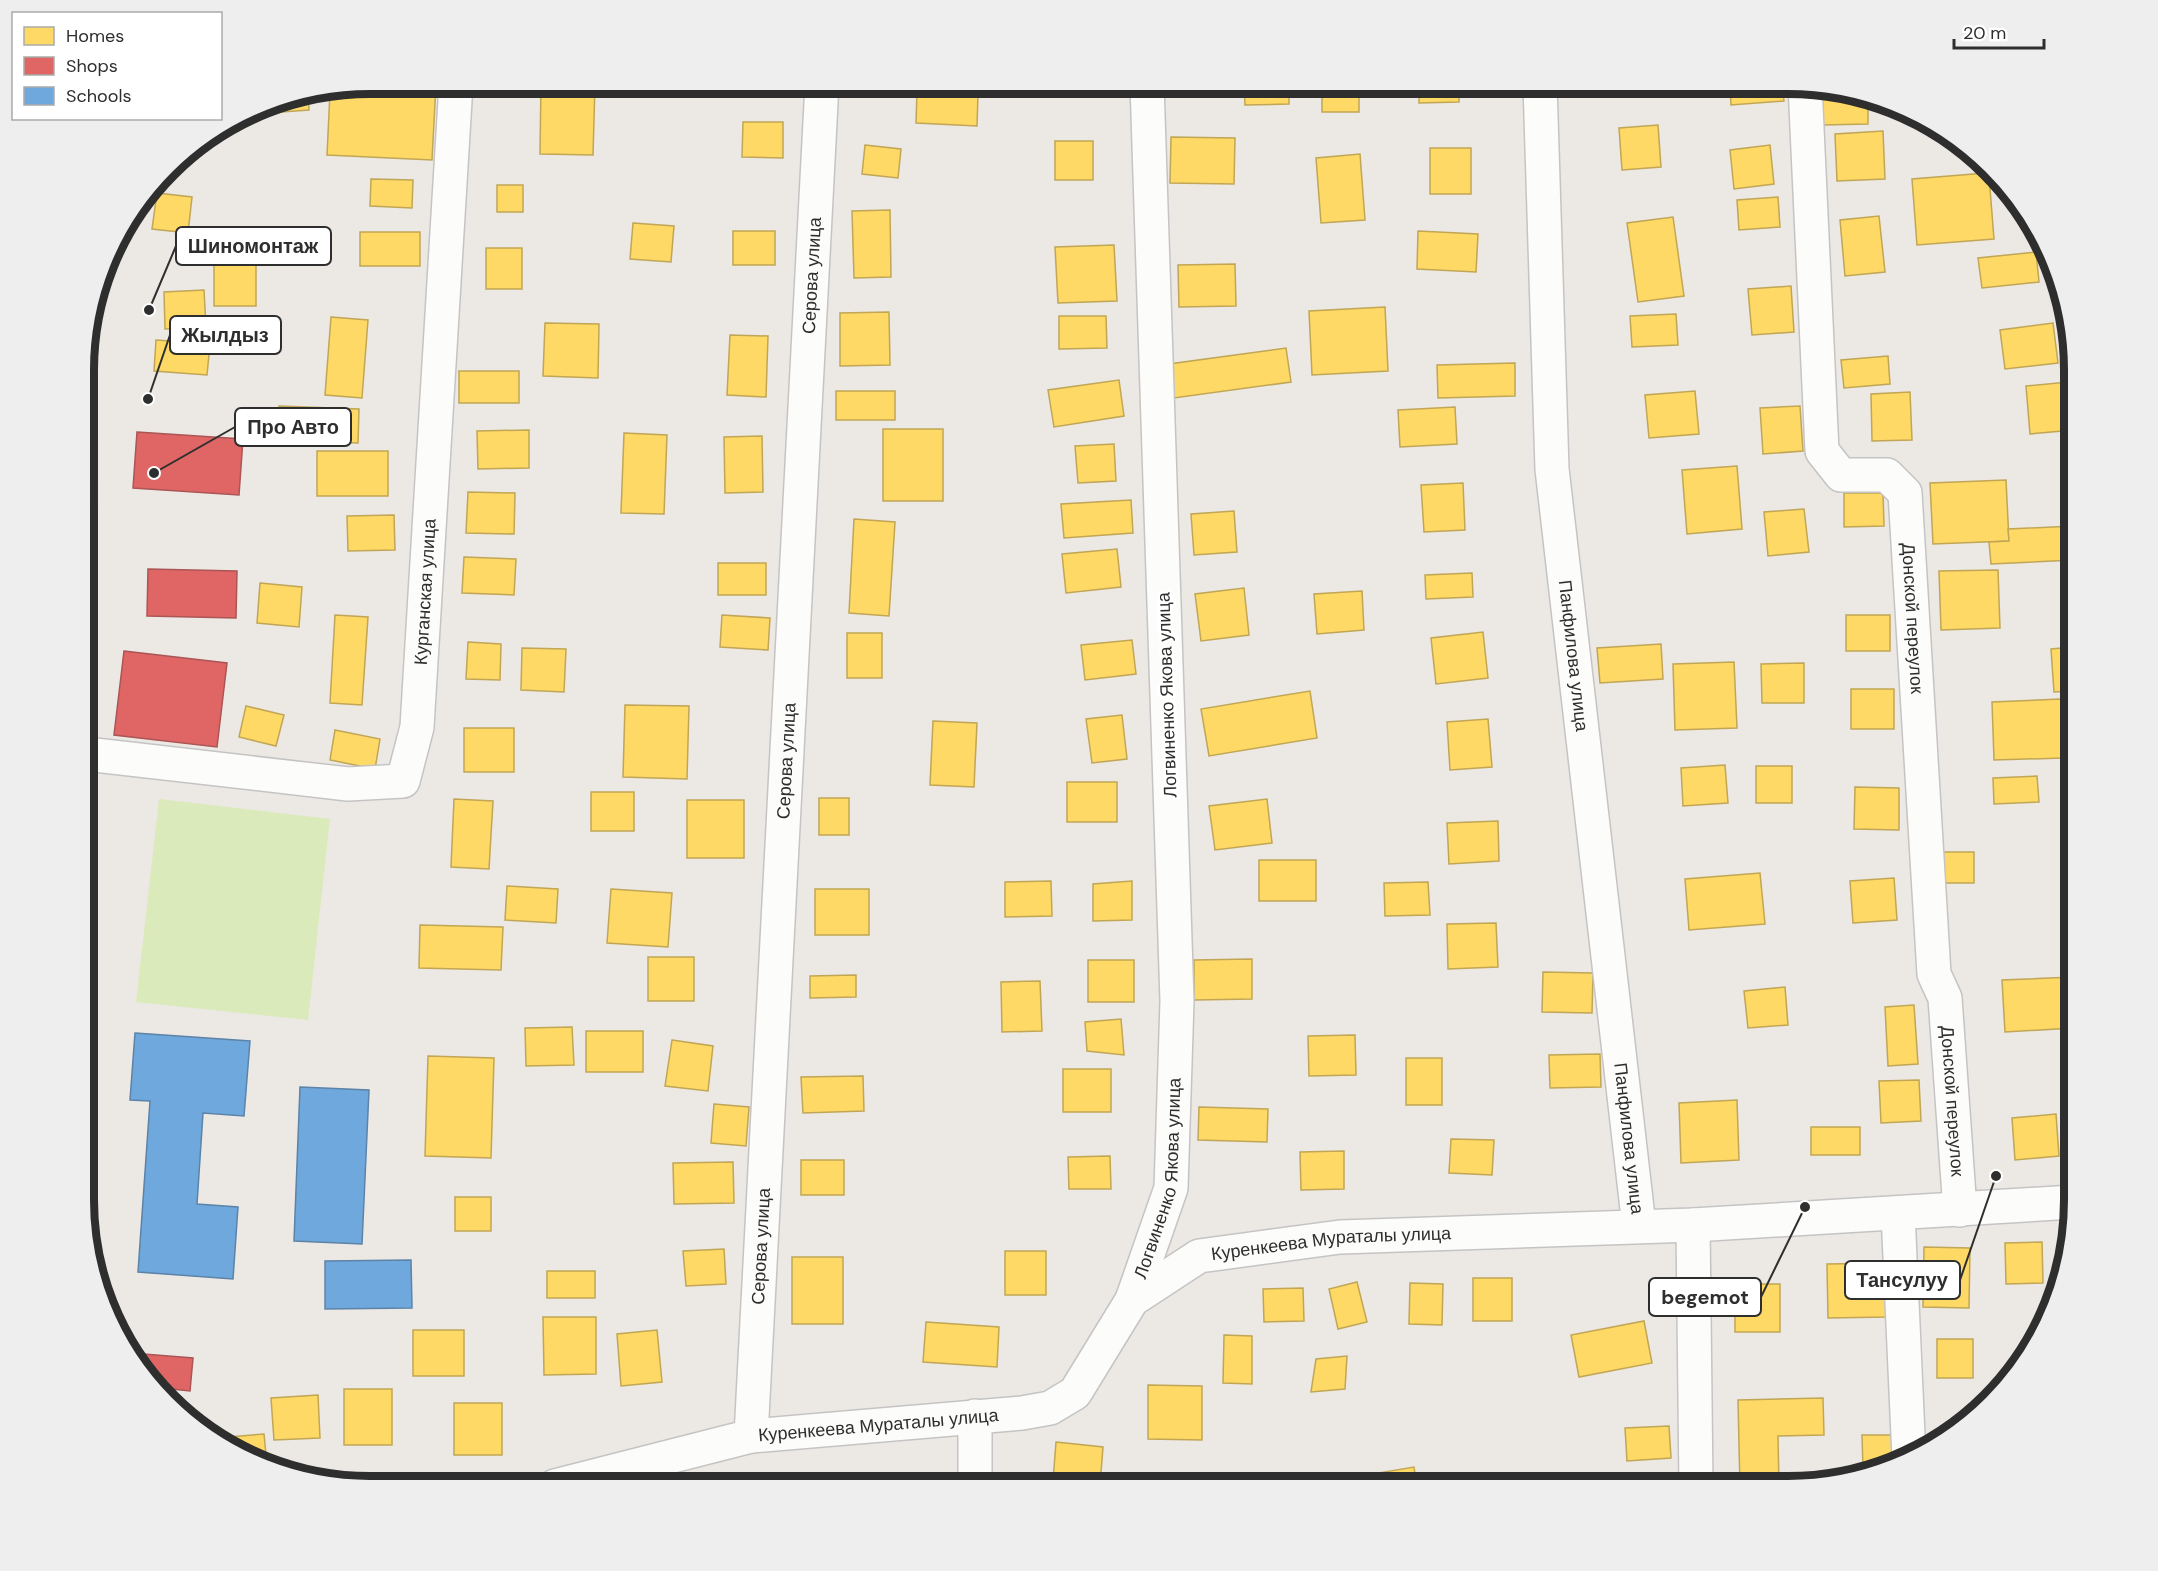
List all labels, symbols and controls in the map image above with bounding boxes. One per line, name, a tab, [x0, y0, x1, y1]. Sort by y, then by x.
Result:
legend	[12, 12, 222, 120]
scale bar	[1954, 12, 2044, 50]
text: 20 m	[1963, 21, 2006, 45]
text: Homes	[66, 24, 124, 48]
text: Shops	[66, 54, 118, 78]
text: Schools	[66, 84, 131, 108]
street label: Серова улица	[797, 216, 827, 335]
callout: Шиномонтаж	[176, 227, 331, 265]
text: Шиномонтаж	[188, 233, 319, 259]
callout: Жылдыз	[170, 316, 281, 354]
text: Жылдыз	[180, 322, 269, 348]
callout: Про Авто	[235, 408, 351, 446]
text: Про Авто	[247, 414, 339, 440]
street label: Курганская улица	[409, 517, 442, 666]
street label: Донской переулок	[1896, 542, 1929, 695]
street label: Панфилова улица	[1553, 579, 1594, 734]
street label: Логвиненко Якова улица	[1151, 591, 1183, 798]
street label: Серова улица	[771, 701, 802, 820]
street label: Донской переулок	[1935, 1025, 1970, 1177]
street label: Панфилова улица	[1608, 1061, 1650, 1216]
street label: Логвиненко Якова улица	[1128, 1076, 1187, 1282]
street label: Серова улица	[746, 1186, 776, 1305]
street label: Куренкеева Мураталы улица	[1210, 1221, 1453, 1266]
callout: Тансулуу	[1845, 1261, 1960, 1299]
text: Тансулуу	[1856, 1267, 1949, 1293]
callout: begemot	[1649, 1278, 1761, 1316]
text: begemot	[1661, 1284, 1749, 1310]
street label: Куренкеева Мураталы улица	[757, 1403, 1000, 1447]

